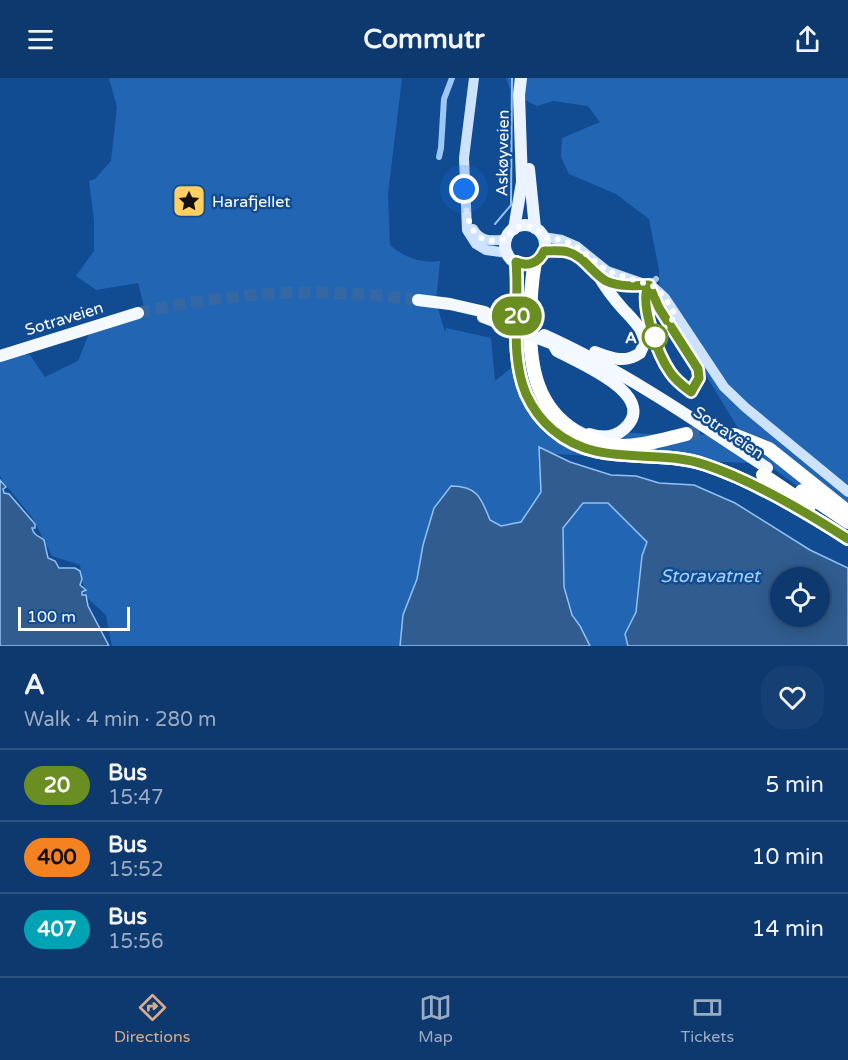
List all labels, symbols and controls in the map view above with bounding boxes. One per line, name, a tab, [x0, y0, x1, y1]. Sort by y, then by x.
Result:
icon: menu	[24, 23, 57, 56]
text: Commutr	[363, 23, 485, 56]
icon: share	[791, 23, 824, 56]
street label: Askøyveien	[492, 110, 514, 196]
your location	[449, 174, 479, 204]
place icon: Harafjellet	[171, 183, 207, 219]
place label: Harafjellet	[212, 192, 290, 212]
line badge: 20	[490, 296, 544, 336]
street label: Sotraveien	[23, 298, 106, 340]
text: 20	[504, 304, 530, 329]
marker: A	[642, 324, 668, 350]
place label: A	[625, 328, 637, 348]
street label: Sotraveien	[689, 402, 768, 464]
water label: Storavatnet	[660, 565, 762, 587]
map controls	[770, 567, 830, 627]
button: locate	[770, 567, 830, 627]
scale bar	[18, 604, 130, 632]
text: 100 m	[27, 607, 76, 627]
button: heart	[761, 666, 824, 729]
text: A	[24, 668, 45, 702]
text: Walk · 4 min · 280 m	[24, 708, 216, 732]
text: Bus	[108, 760, 147, 786]
text: 5 min	[765, 772, 824, 798]
text: 20	[44, 773, 70, 798]
text: 15:47	[108, 786, 163, 810]
text: Bus	[108, 832, 147, 858]
text: 10 min	[752, 844, 824, 870]
text: 400	[37, 845, 77, 870]
text: 15:52	[108, 858, 163, 882]
text: Bus	[108, 904, 147, 930]
text: 14 min	[752, 916, 824, 942]
text: 407	[37, 917, 77, 942]
text: 15:56	[108, 930, 163, 954]
tab: Directions	[114, 991, 190, 1047]
tab: Map	[418, 991, 453, 1047]
tab: Tickets	[681, 991, 734, 1047]

